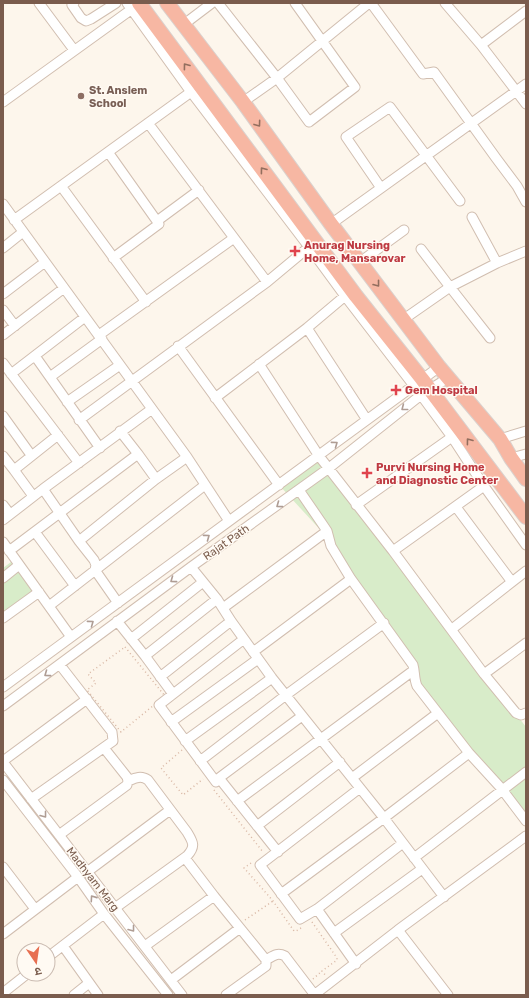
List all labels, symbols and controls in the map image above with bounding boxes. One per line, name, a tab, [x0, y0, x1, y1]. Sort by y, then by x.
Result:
one-way arrow	[183, 63, 191, 70]
place label: St. Anslem School	[89, 84, 147, 110]
marker: St. Anslem School	[76, 91, 86, 101]
one-way arrow	[253, 119, 260, 126]
one-way arrow	[261, 168, 268, 175]
place label: Anurag Nursing Home, Mansarovar	[304, 239, 405, 265]
marker: Anurag Nursing Home, Mansarovar	[289, 245, 301, 257]
one-way arrow	[372, 280, 379, 287]
marker: Gem Hospital	[390, 384, 402, 396]
place label: Gem Hospital	[405, 384, 478, 397]
one-way arrow	[402, 404, 409, 411]
one-way arrow	[466, 438, 474, 445]
one-way arrow	[330, 442, 337, 449]
place label: Purvi Nursing Home and Diagnostic Center	[376, 461, 498, 487]
marker: Purvi Nursing Home and Diagnostic Center	[361, 467, 373, 479]
one-way arrow	[276, 500, 283, 507]
street label: Rajat Path	[201, 522, 252, 563]
one-way arrow	[203, 535, 210, 542]
one-way arrow	[171, 575, 178, 582]
one-way arrow	[87, 620, 94, 627]
one-way arrow	[44, 670, 51, 677]
one-way arrow	[39, 811, 46, 818]
street label: Madhyam Marg	[64, 845, 122, 914]
one-way arrow	[91, 895, 98, 902]
one-way arrow	[127, 925, 134, 932]
north arrow	[16, 942, 56, 982]
text: उ	[33, 964, 43, 978]

